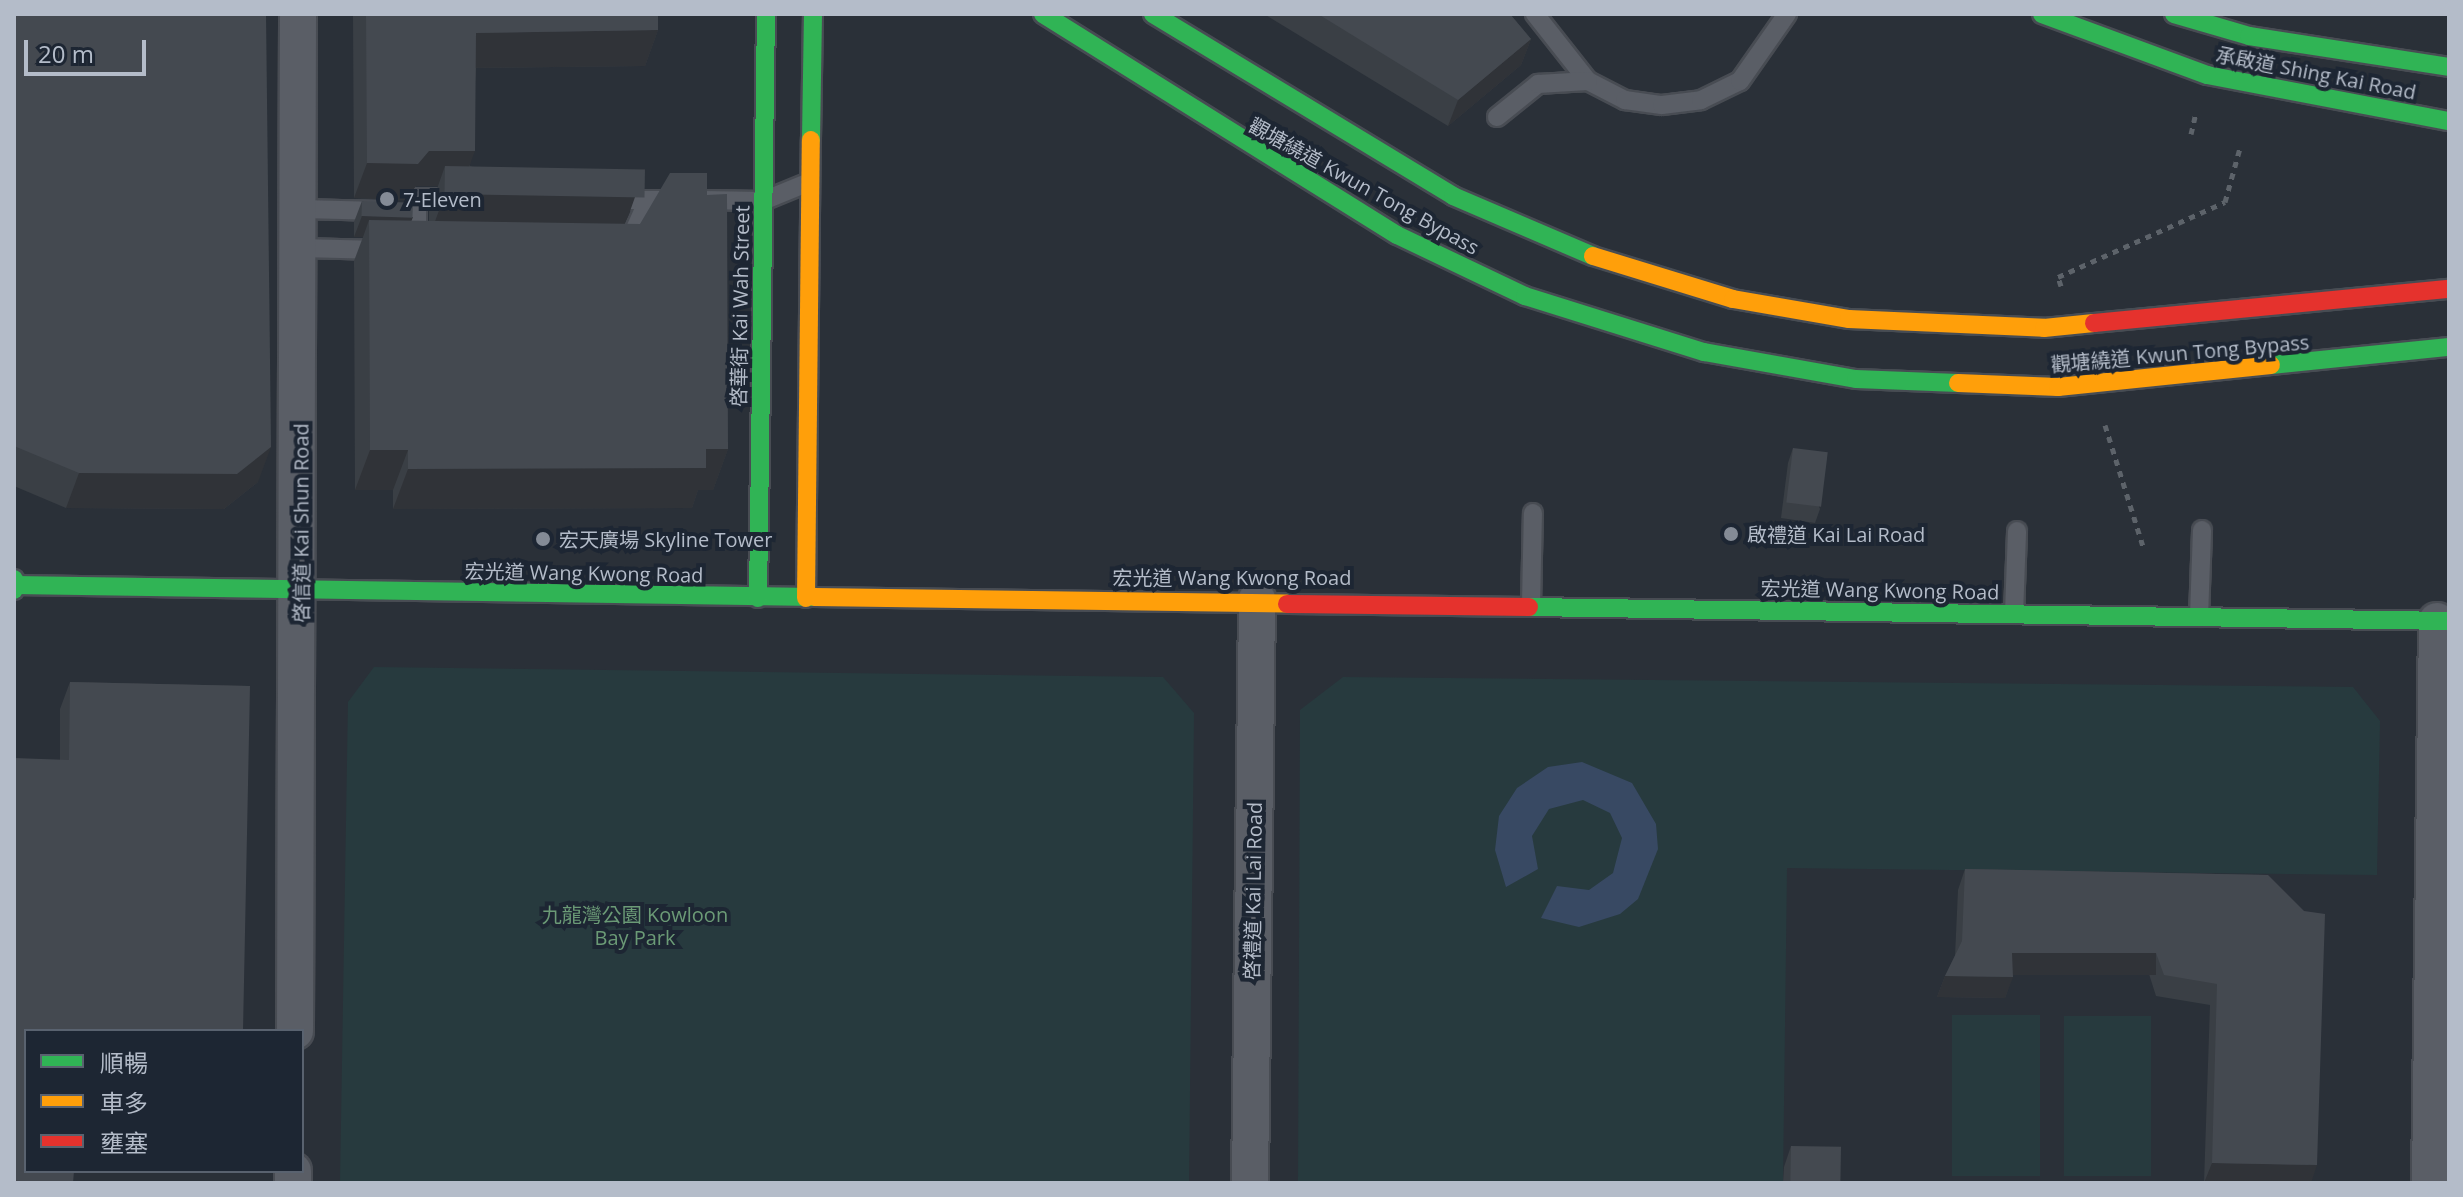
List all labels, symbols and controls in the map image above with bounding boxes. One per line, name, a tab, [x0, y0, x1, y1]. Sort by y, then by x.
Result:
scale bar	[28, 24, 150, 74]
text: 20 m	[38, 37, 94, 70]
street label: 承啟道 Shing Kai Road	[2214, 42, 2418, 104]
street label: 觀塘繞道 Kwun Tong Bypass	[1245, 113, 1483, 259]
place label: 7-Eleven	[403, 187, 482, 211]
marker: 7-Eleven	[378, 190, 396, 208]
street label: 啓華街 Kai Wah Street	[726, 205, 754, 407]
street label: 觀塘繞道 Kwun Tong Bypass	[2050, 330, 2310, 376]
street label: 啓信道 Kai Shun Road	[289, 423, 313, 623]
place label: 啟禮道 Kai Lai Road	[1747, 522, 1925, 546]
marker: 啟禮道 Kai Lai Road	[1722, 525, 1740, 543]
place label: 宏天廣場 Skyline Tower	[559, 527, 772, 551]
marker: 宏天廣場 Skyline Tower	[534, 530, 552, 548]
street label: 宏光道 Wang Kwong Road	[464, 559, 704, 587]
street label: 宏光道 Wang Kwong Road	[1113, 565, 1351, 589]
street label: 宏光道 Wang Kwong Road	[1760, 576, 2000, 604]
street label: 啓禮道 Kai Lai Road	[1239, 802, 1267, 980]
park label: 九龍灣公園 Kowloon Bay Park	[542, 903, 728, 950]
legend	[24, 1029, 304, 1173]
text: 順暢	[100, 1046, 148, 1079]
text: 車多	[100, 1086, 148, 1119]
text: 壅塞	[100, 1126, 148, 1159]

